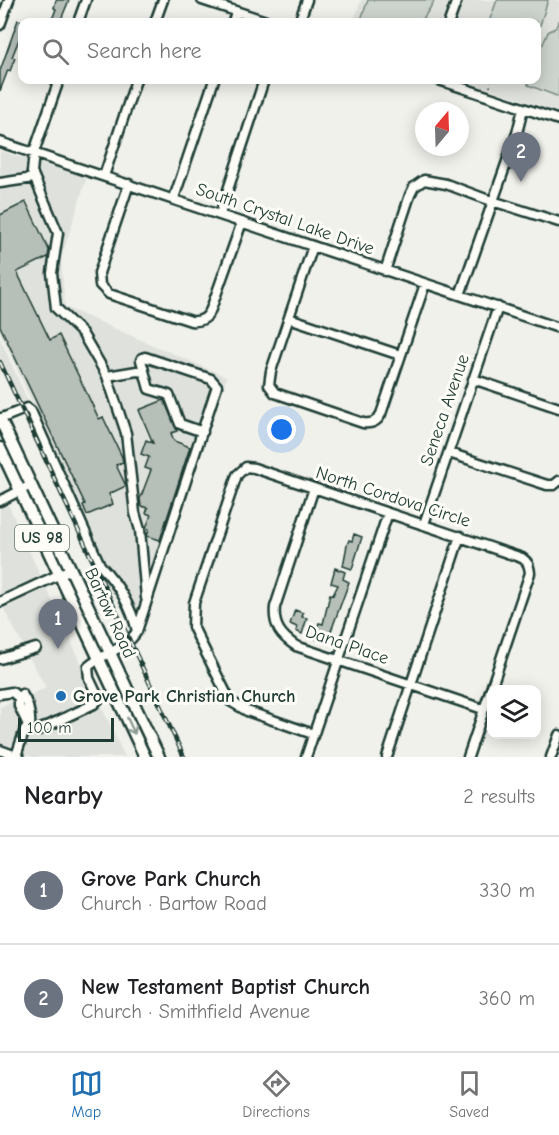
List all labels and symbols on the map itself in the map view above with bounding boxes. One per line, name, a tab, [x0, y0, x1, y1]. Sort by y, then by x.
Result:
north arrow	[415, 102, 469, 156]
pin: 2	[502, 132, 540, 182]
street label: South Crystal Lake Drive	[193, 179, 377, 259]
street label: Seneca Avenue	[416, 351, 474, 469]
your location	[267, 415, 296, 444]
street label: North Cordova Circle	[313, 462, 473, 532]
road number: US 98	[15, 525, 69, 551]
street label: Bartow Road	[80, 564, 140, 662]
pin: 1	[38, 600, 78, 649]
street label: Dana Place	[303, 621, 391, 669]
place label: Grove Park Christian Church	[73, 686, 296, 707]
marker: Grove Park Christian Church	[54, 689, 68, 703]
scale bar	[18, 715, 114, 742]
one-way arrow	[125, 717, 137, 735]

